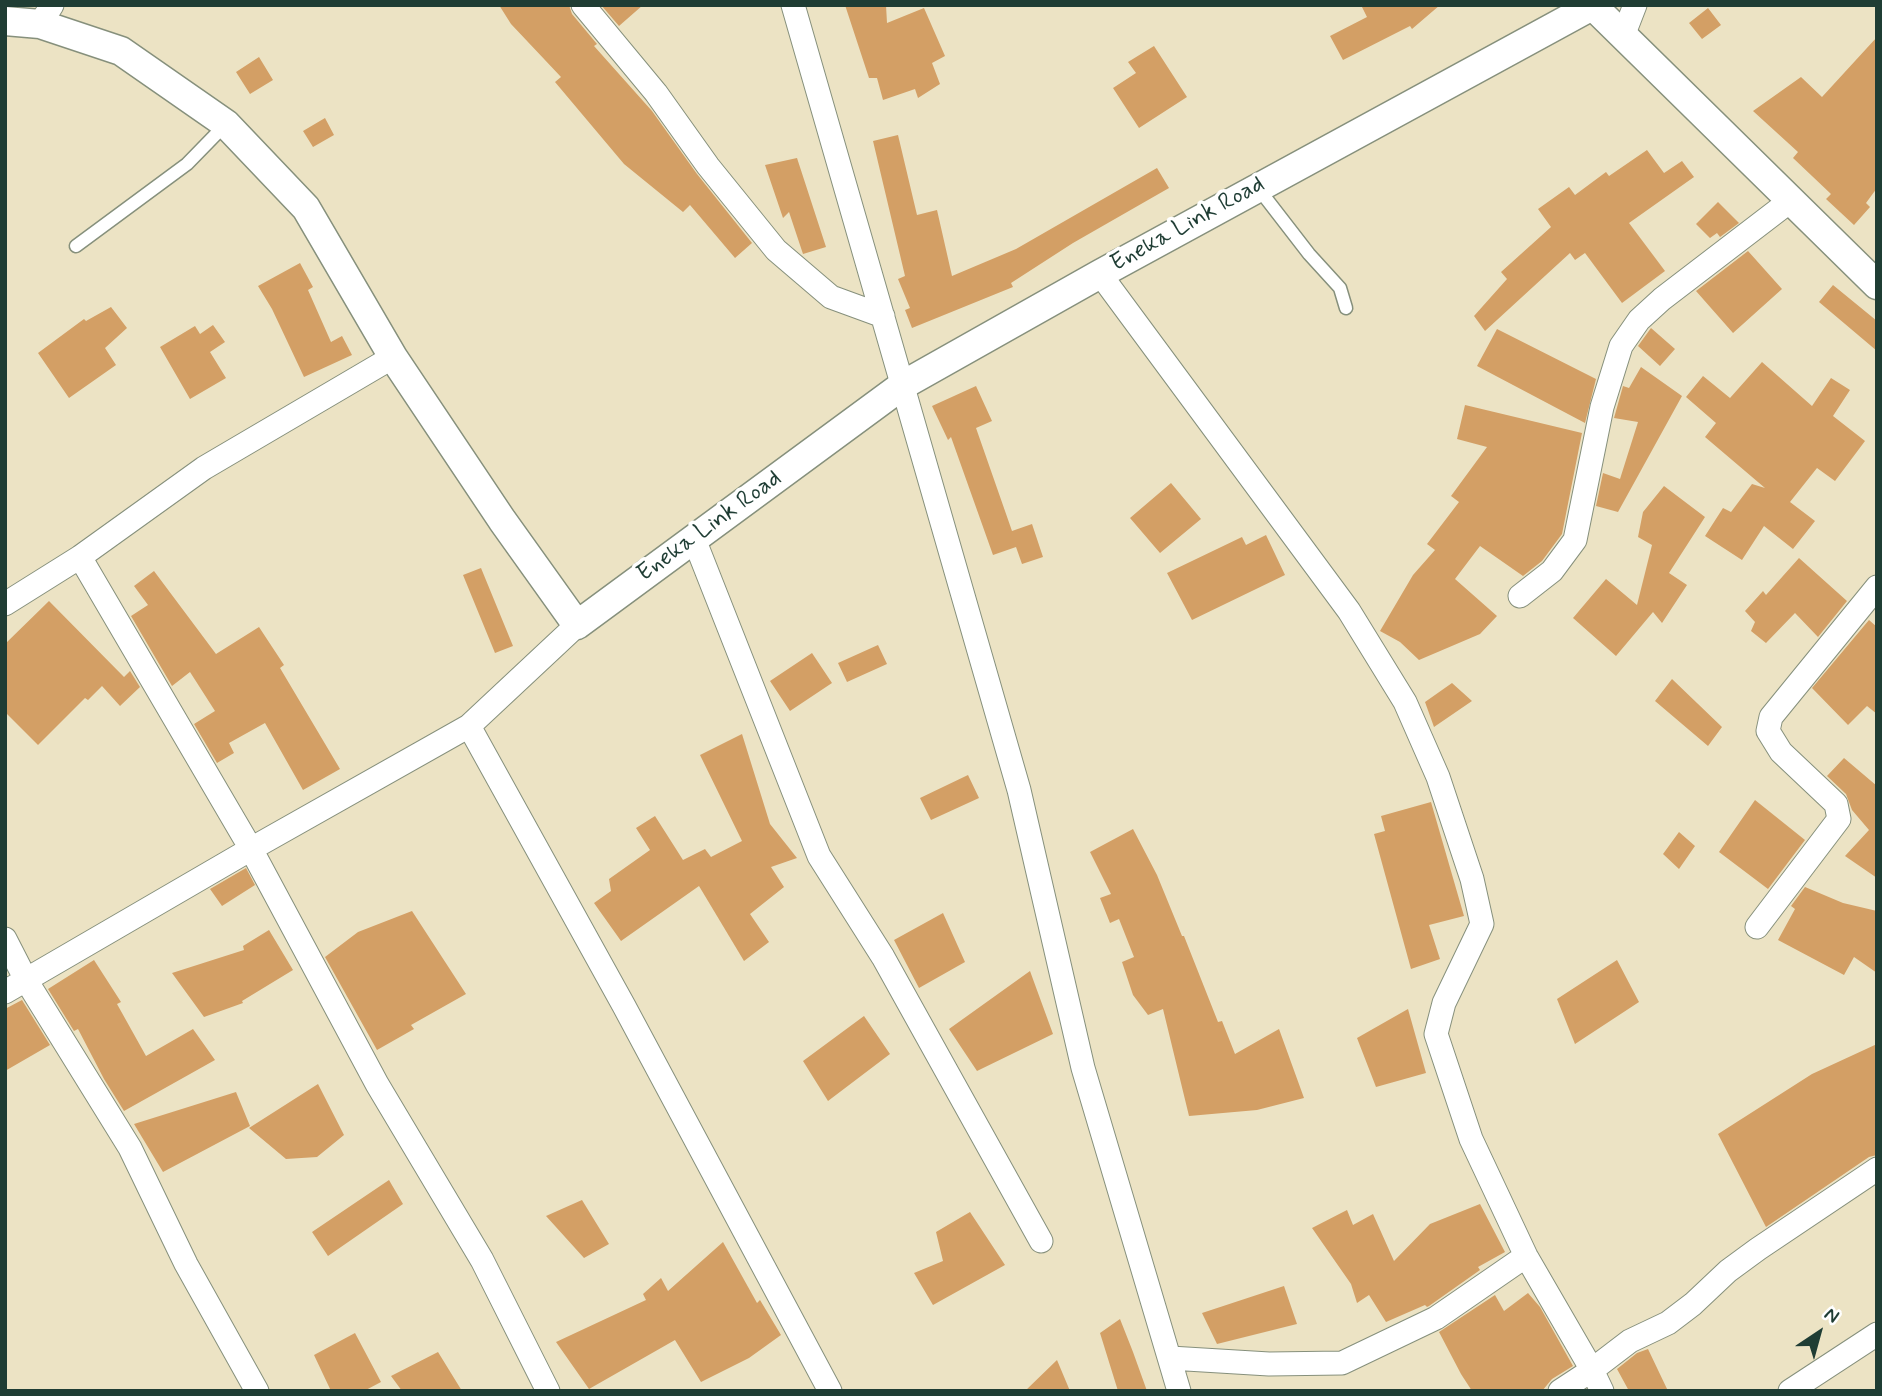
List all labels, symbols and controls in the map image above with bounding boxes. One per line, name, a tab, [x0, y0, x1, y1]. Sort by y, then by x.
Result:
street label: Eneka Link Road	[1106, 171, 1270, 279]
street label: Eneka Link Road	[632, 465, 788, 589]
north arrow	[1784, 1298, 1854, 1368]
text: N	[1819, 1302, 1844, 1329]

